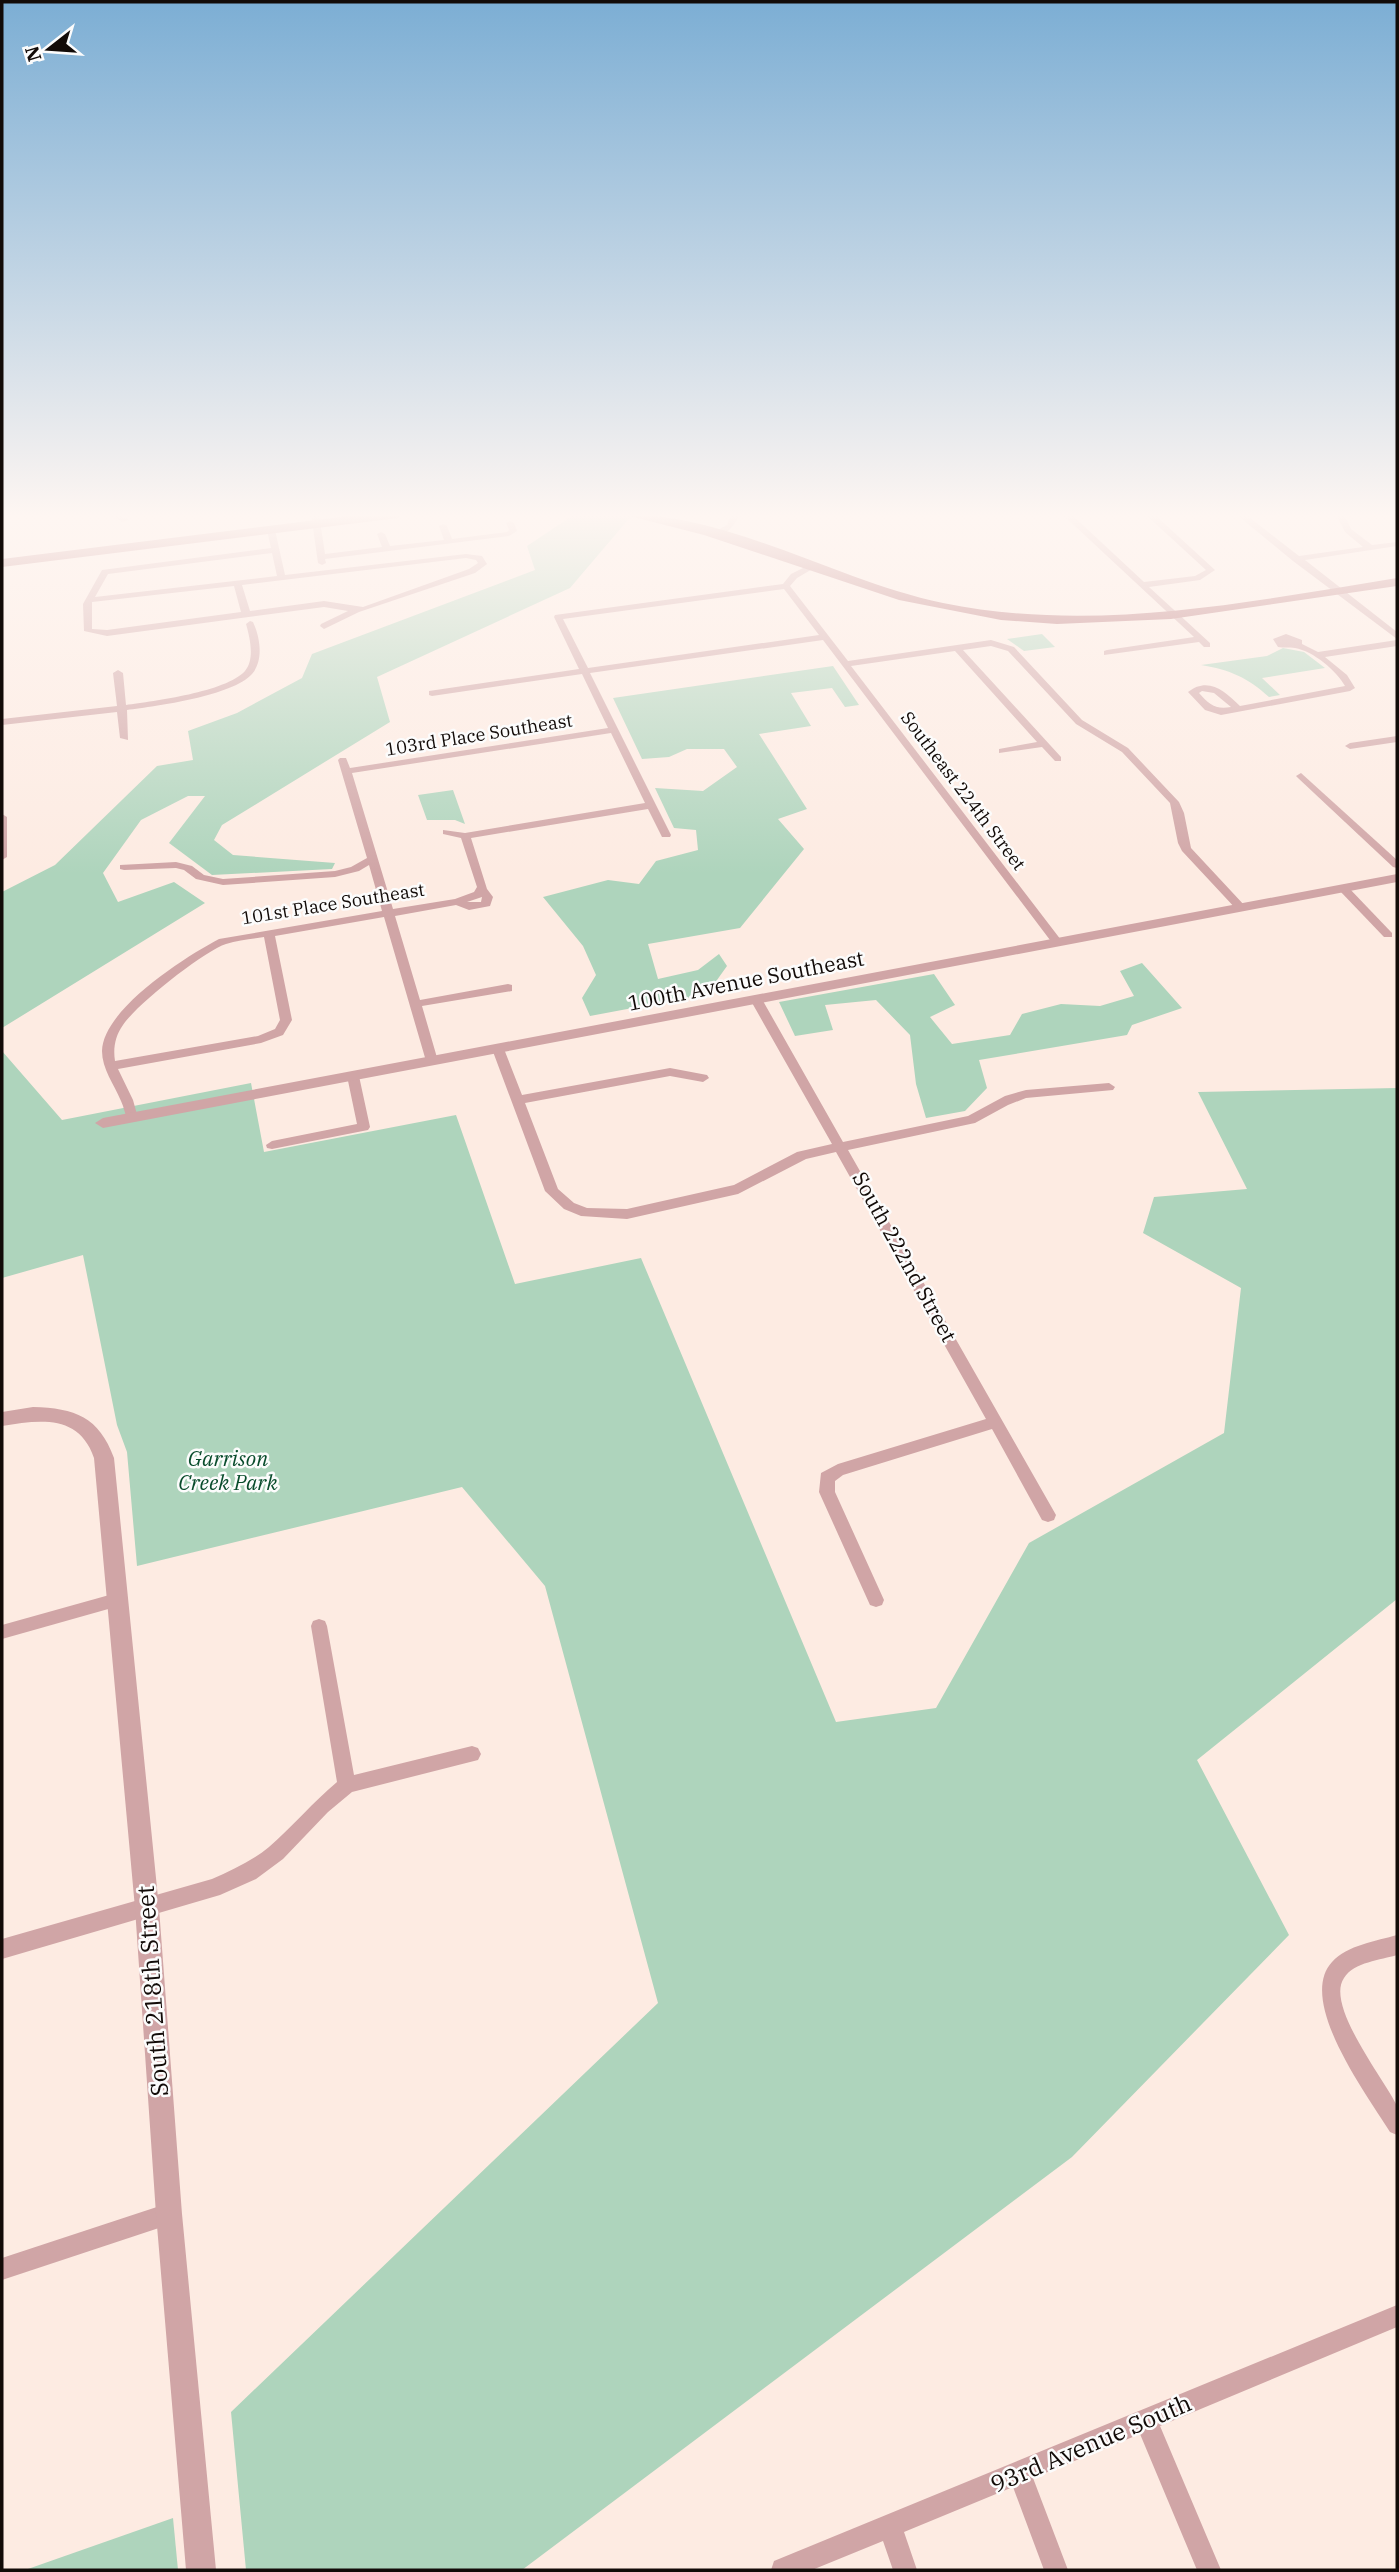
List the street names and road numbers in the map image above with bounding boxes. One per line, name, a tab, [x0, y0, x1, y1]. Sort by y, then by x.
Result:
street label: Southeast 224th Street	[896, 707, 1031, 875]
street label: 103rd Place Southeast	[384, 708, 574, 761]
street label: 101st Place Southeast	[240, 878, 426, 929]
street label: 100th Avenue Southeast	[625, 943, 866, 1017]
street label: South 222nd Street	[846, 1166, 963, 1347]
street label: South 218th Street	[129, 1885, 175, 2098]
street label: 93rd Avenue South	[985, 2386, 1196, 2500]

